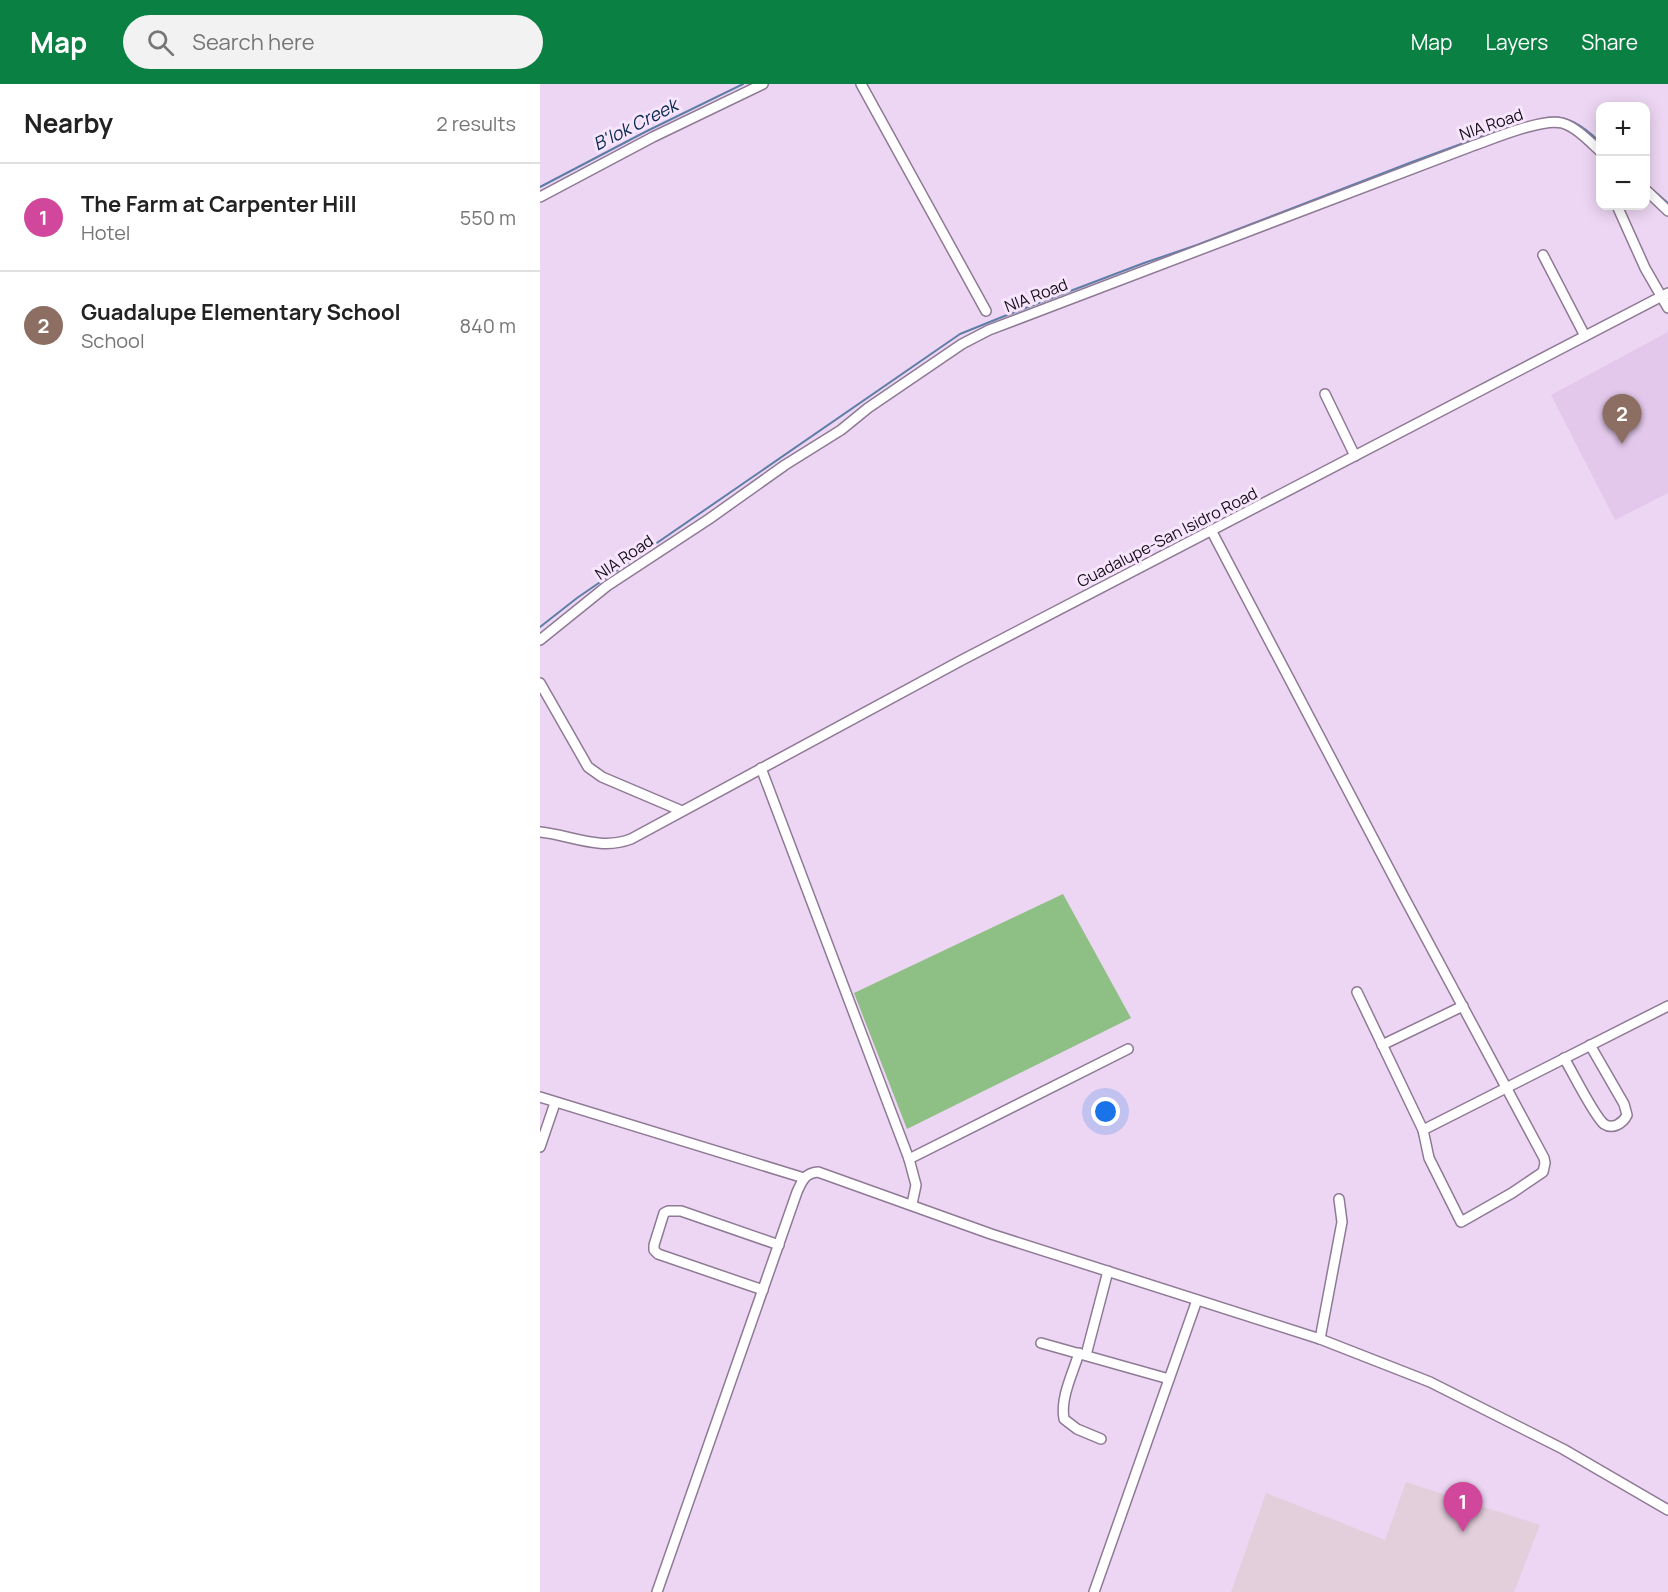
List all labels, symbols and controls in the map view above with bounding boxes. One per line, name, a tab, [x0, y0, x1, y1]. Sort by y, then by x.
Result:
search box	[123, 15, 543, 69]
text: Map	[30, 23, 87, 61]
icon: search	[144, 26, 177, 59]
text: Search here	[192, 27, 315, 57]
text: Map	[1411, 28, 1452, 56]
text: Layers	[1485, 28, 1548, 56]
text: Share	[1581, 28, 1638, 56]
water label: B'lok Creek	[589, 91, 684, 156]
map controls	[1596, 102, 1650, 210]
button: +	[1596, 102, 1650, 156]
street label: NIA Road	[1456, 103, 1526, 145]
text: Nearby	[24, 105, 113, 141]
text: 2 results	[436, 110, 516, 137]
button: −	[1596, 156, 1650, 210]
text: The Farm at Carpenter Hill	[81, 189, 357, 219]
text: 1	[39, 204, 48, 231]
text: 550 m	[460, 204, 516, 231]
text: Hotel	[81, 219, 131, 246]
street label: NIA Road	[1001, 273, 1071, 317]
text: Guadalupe Elementary School	[81, 297, 401, 327]
text: 2	[38, 312, 49, 339]
text: 840 m	[459, 312, 516, 339]
text: School	[81, 327, 145, 354]
pin: 2	[1602, 394, 1642, 444]
street label: Guadalupe-San Isidro Road	[1073, 482, 1261, 592]
street label: NIA Road	[591, 529, 657, 585]
your location	[1091, 1097, 1120, 1126]
pin: 1	[1444, 1482, 1482, 1532]

